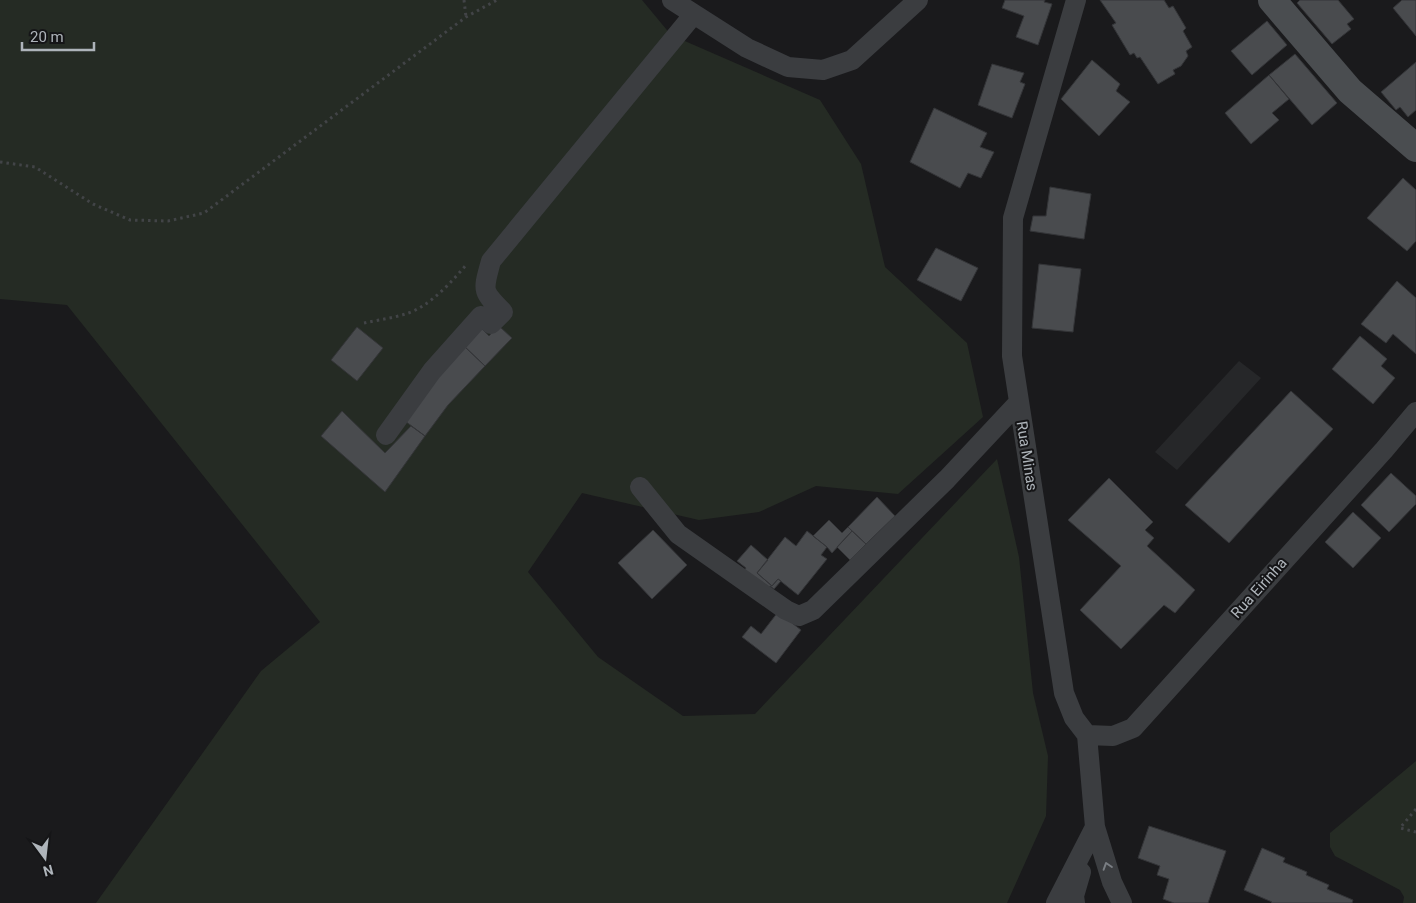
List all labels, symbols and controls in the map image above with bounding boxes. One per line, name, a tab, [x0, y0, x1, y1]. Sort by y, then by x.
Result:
scale bar	[22, 20, 95, 52]
text: 20 m	[30, 28, 64, 46]
street label: Rua Minas	[1013, 420, 1041, 492]
street label: Rua Eirinha	[1227, 554, 1291, 622]
north arrow	[20, 833, 70, 883]
text: N	[42, 862, 55, 880]
one-way arrow	[1102, 862, 1112, 870]

